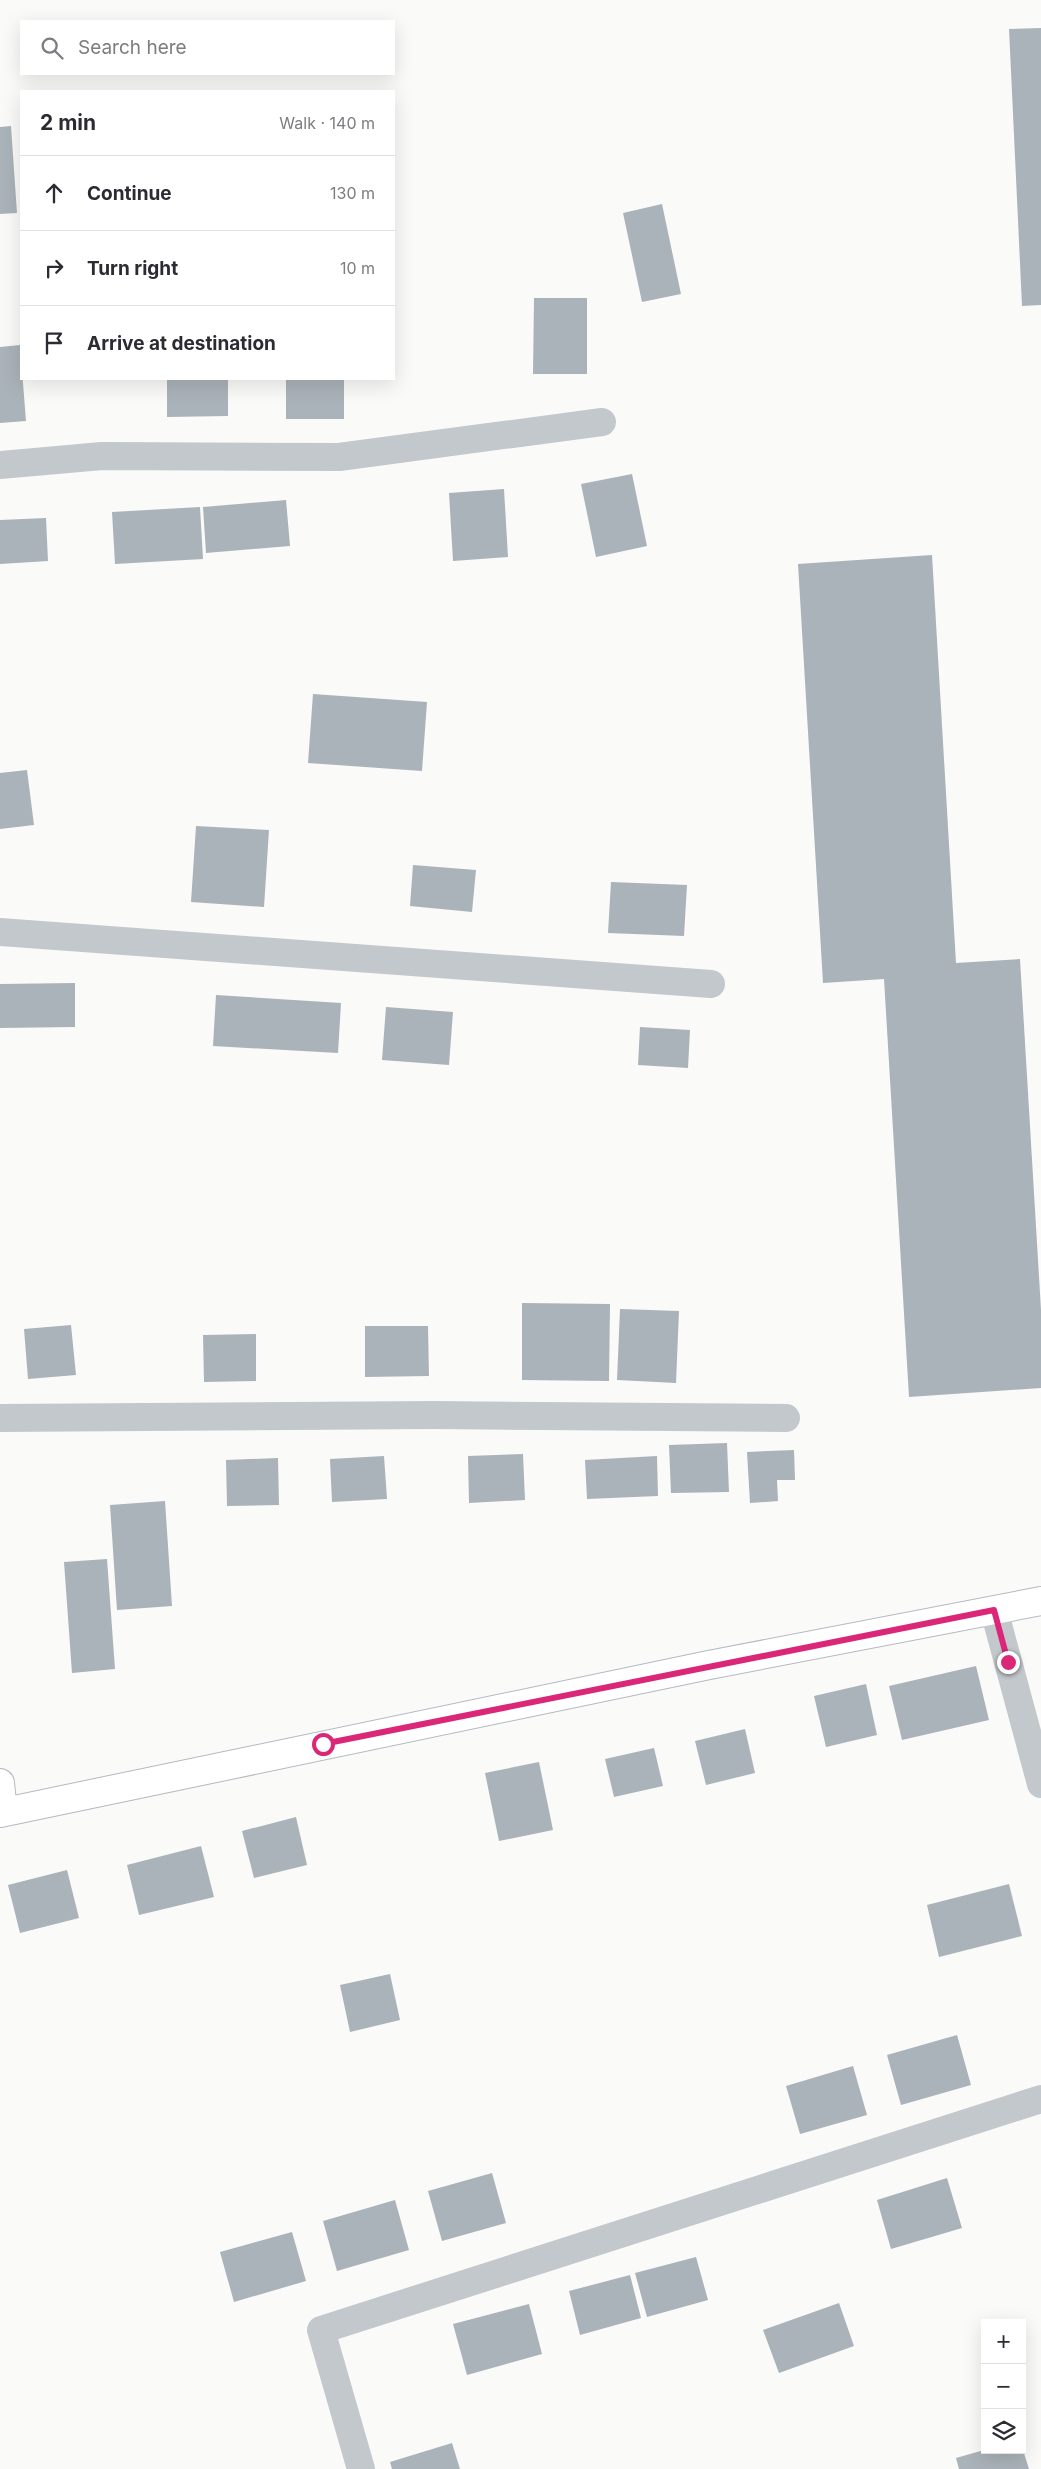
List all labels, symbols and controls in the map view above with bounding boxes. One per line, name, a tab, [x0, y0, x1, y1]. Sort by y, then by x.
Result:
search box	[20, 20, 395, 75]
icon: search	[38, 34, 66, 62]
text: Search here	[78, 36, 187, 59]
text: 2 min	[40, 110, 96, 135]
text: Walk · 140 m	[279, 113, 375, 133]
icon: ahead	[40, 179, 68, 207]
text: Continue	[87, 182, 172, 205]
text: 130 m	[330, 183, 375, 203]
icon: right	[40, 254, 68, 282]
text: Turn right	[87, 257, 178, 280]
text: 10 m	[340, 258, 375, 278]
icon: arrive	[40, 329, 68, 357]
text: Arrive at destination	[87, 332, 276, 355]
route end	[997, 1651, 1020, 1674]
route start	[312, 1733, 335, 1756]
map controls	[981, 2319, 1026, 2454]
button: +	[981, 2319, 1026, 2364]
button: −	[981, 2364, 1026, 2409]
button: layers	[981, 2409, 1026, 2454]

